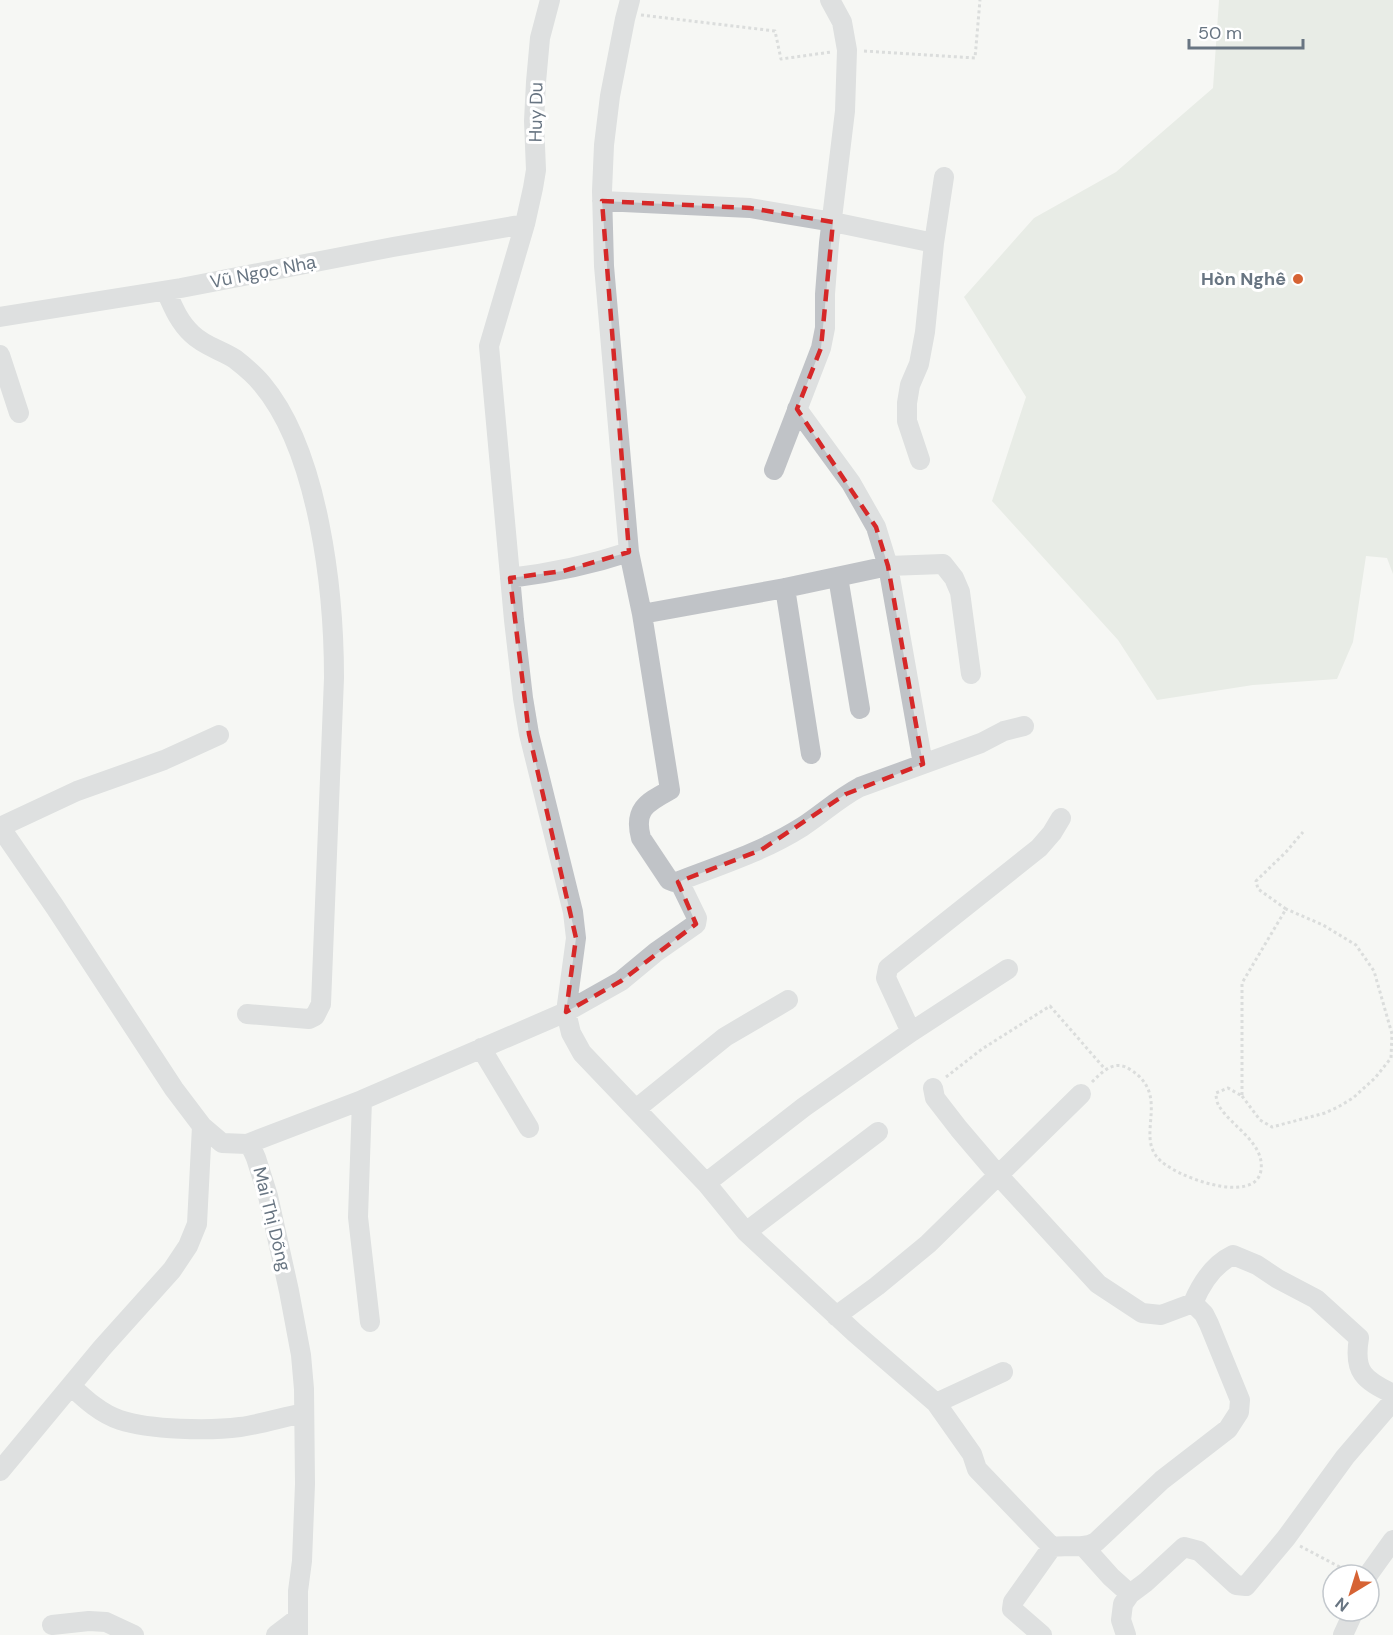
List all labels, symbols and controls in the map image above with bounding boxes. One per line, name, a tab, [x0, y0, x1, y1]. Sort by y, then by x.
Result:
scale bar	[1189, 12, 1303, 50]
text: 50 m	[1198, 21, 1242, 45]
street label: Huy Du	[523, 82, 549, 142]
street label: Vũ Ngọc Nhạ	[208, 250, 319, 294]
place label: Hòn Nghê	[1201, 267, 1286, 291]
marker: Hòn Nghê	[1291, 272, 1305, 286]
street label: Mai Thị Dõng	[247, 1164, 297, 1274]
north arrow	[1321, 1563, 1381, 1623]
text: N	[1331, 1593, 1353, 1616]

